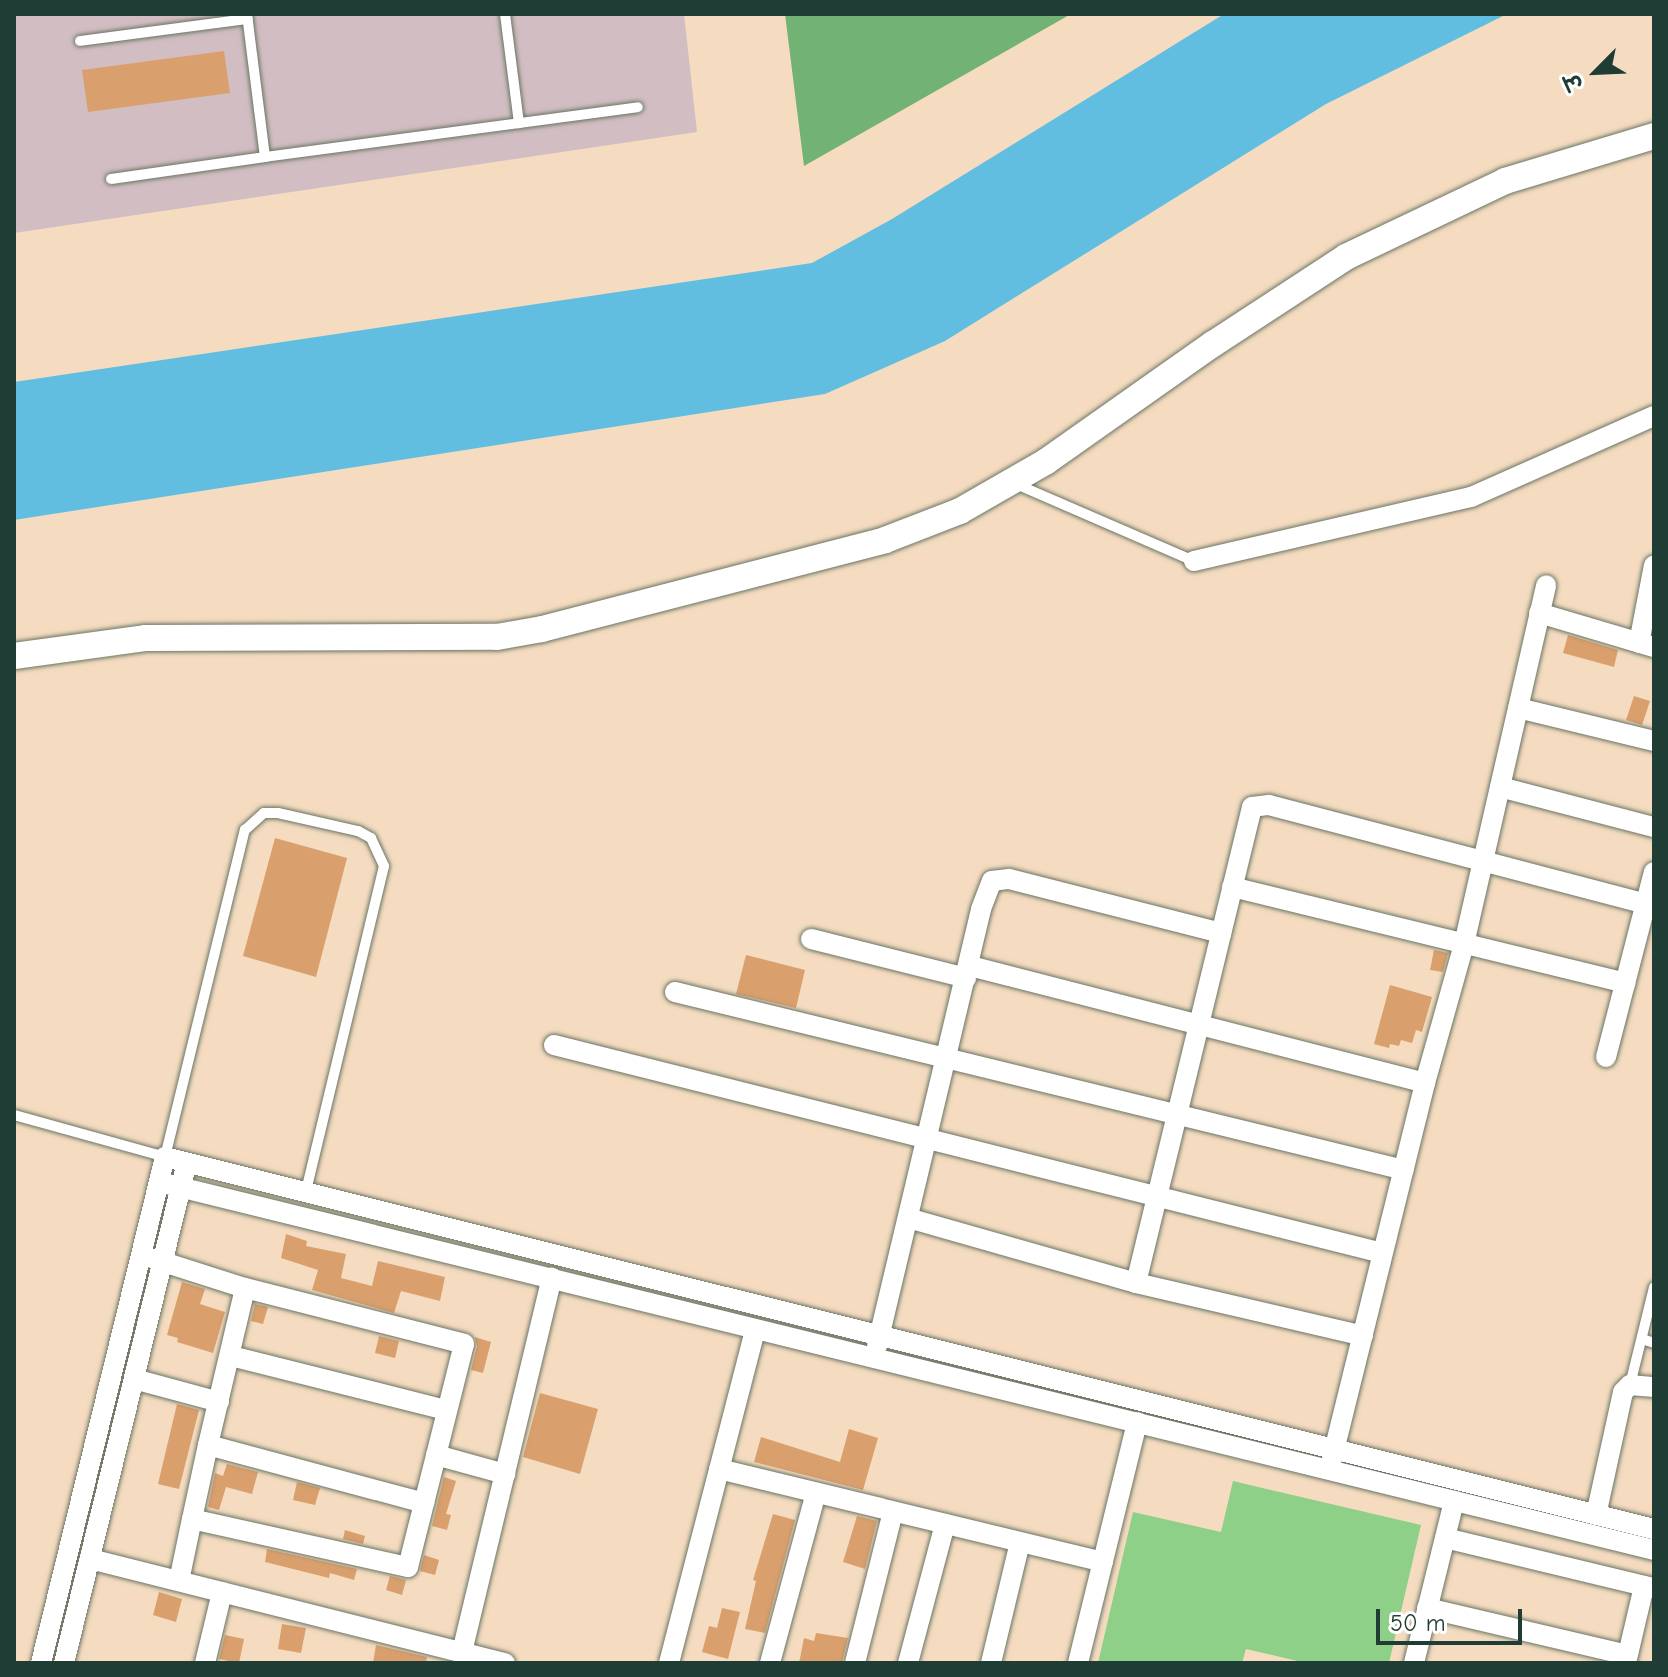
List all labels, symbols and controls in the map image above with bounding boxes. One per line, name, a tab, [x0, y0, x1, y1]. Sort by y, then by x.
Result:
north arrow	[1556, 32, 1636, 112]
text: उ	[1559, 70, 1589, 94]
scale bar	[1380, 1593, 1526, 1643]
text: 50 m	[1390, 1609, 1446, 1637]

